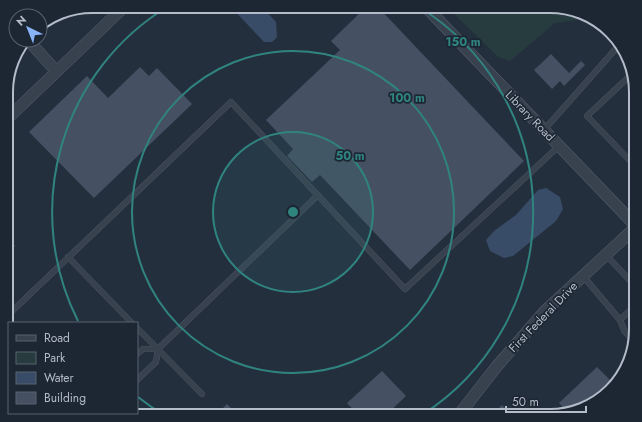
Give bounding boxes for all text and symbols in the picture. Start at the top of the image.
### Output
north arrow [8,8,48,48]
text: N [13,12,30,30]
text: 150 m [445,33,481,51]
street label: Library Road [501,87,559,145]
text: 100 m [389,89,425,107]
text: 50 m [335,147,365,165]
centre of rings [286,205,300,219]
street label: First Federal Drive [504,278,582,356]
legend [8,322,138,414]
text: Road [44,329,70,347]
text: Park [44,349,66,367]
text: Water [44,369,75,387]
scale bar [506,388,586,414]
text: Building [44,389,86,407]
text: 50 m [512,393,539,411]

